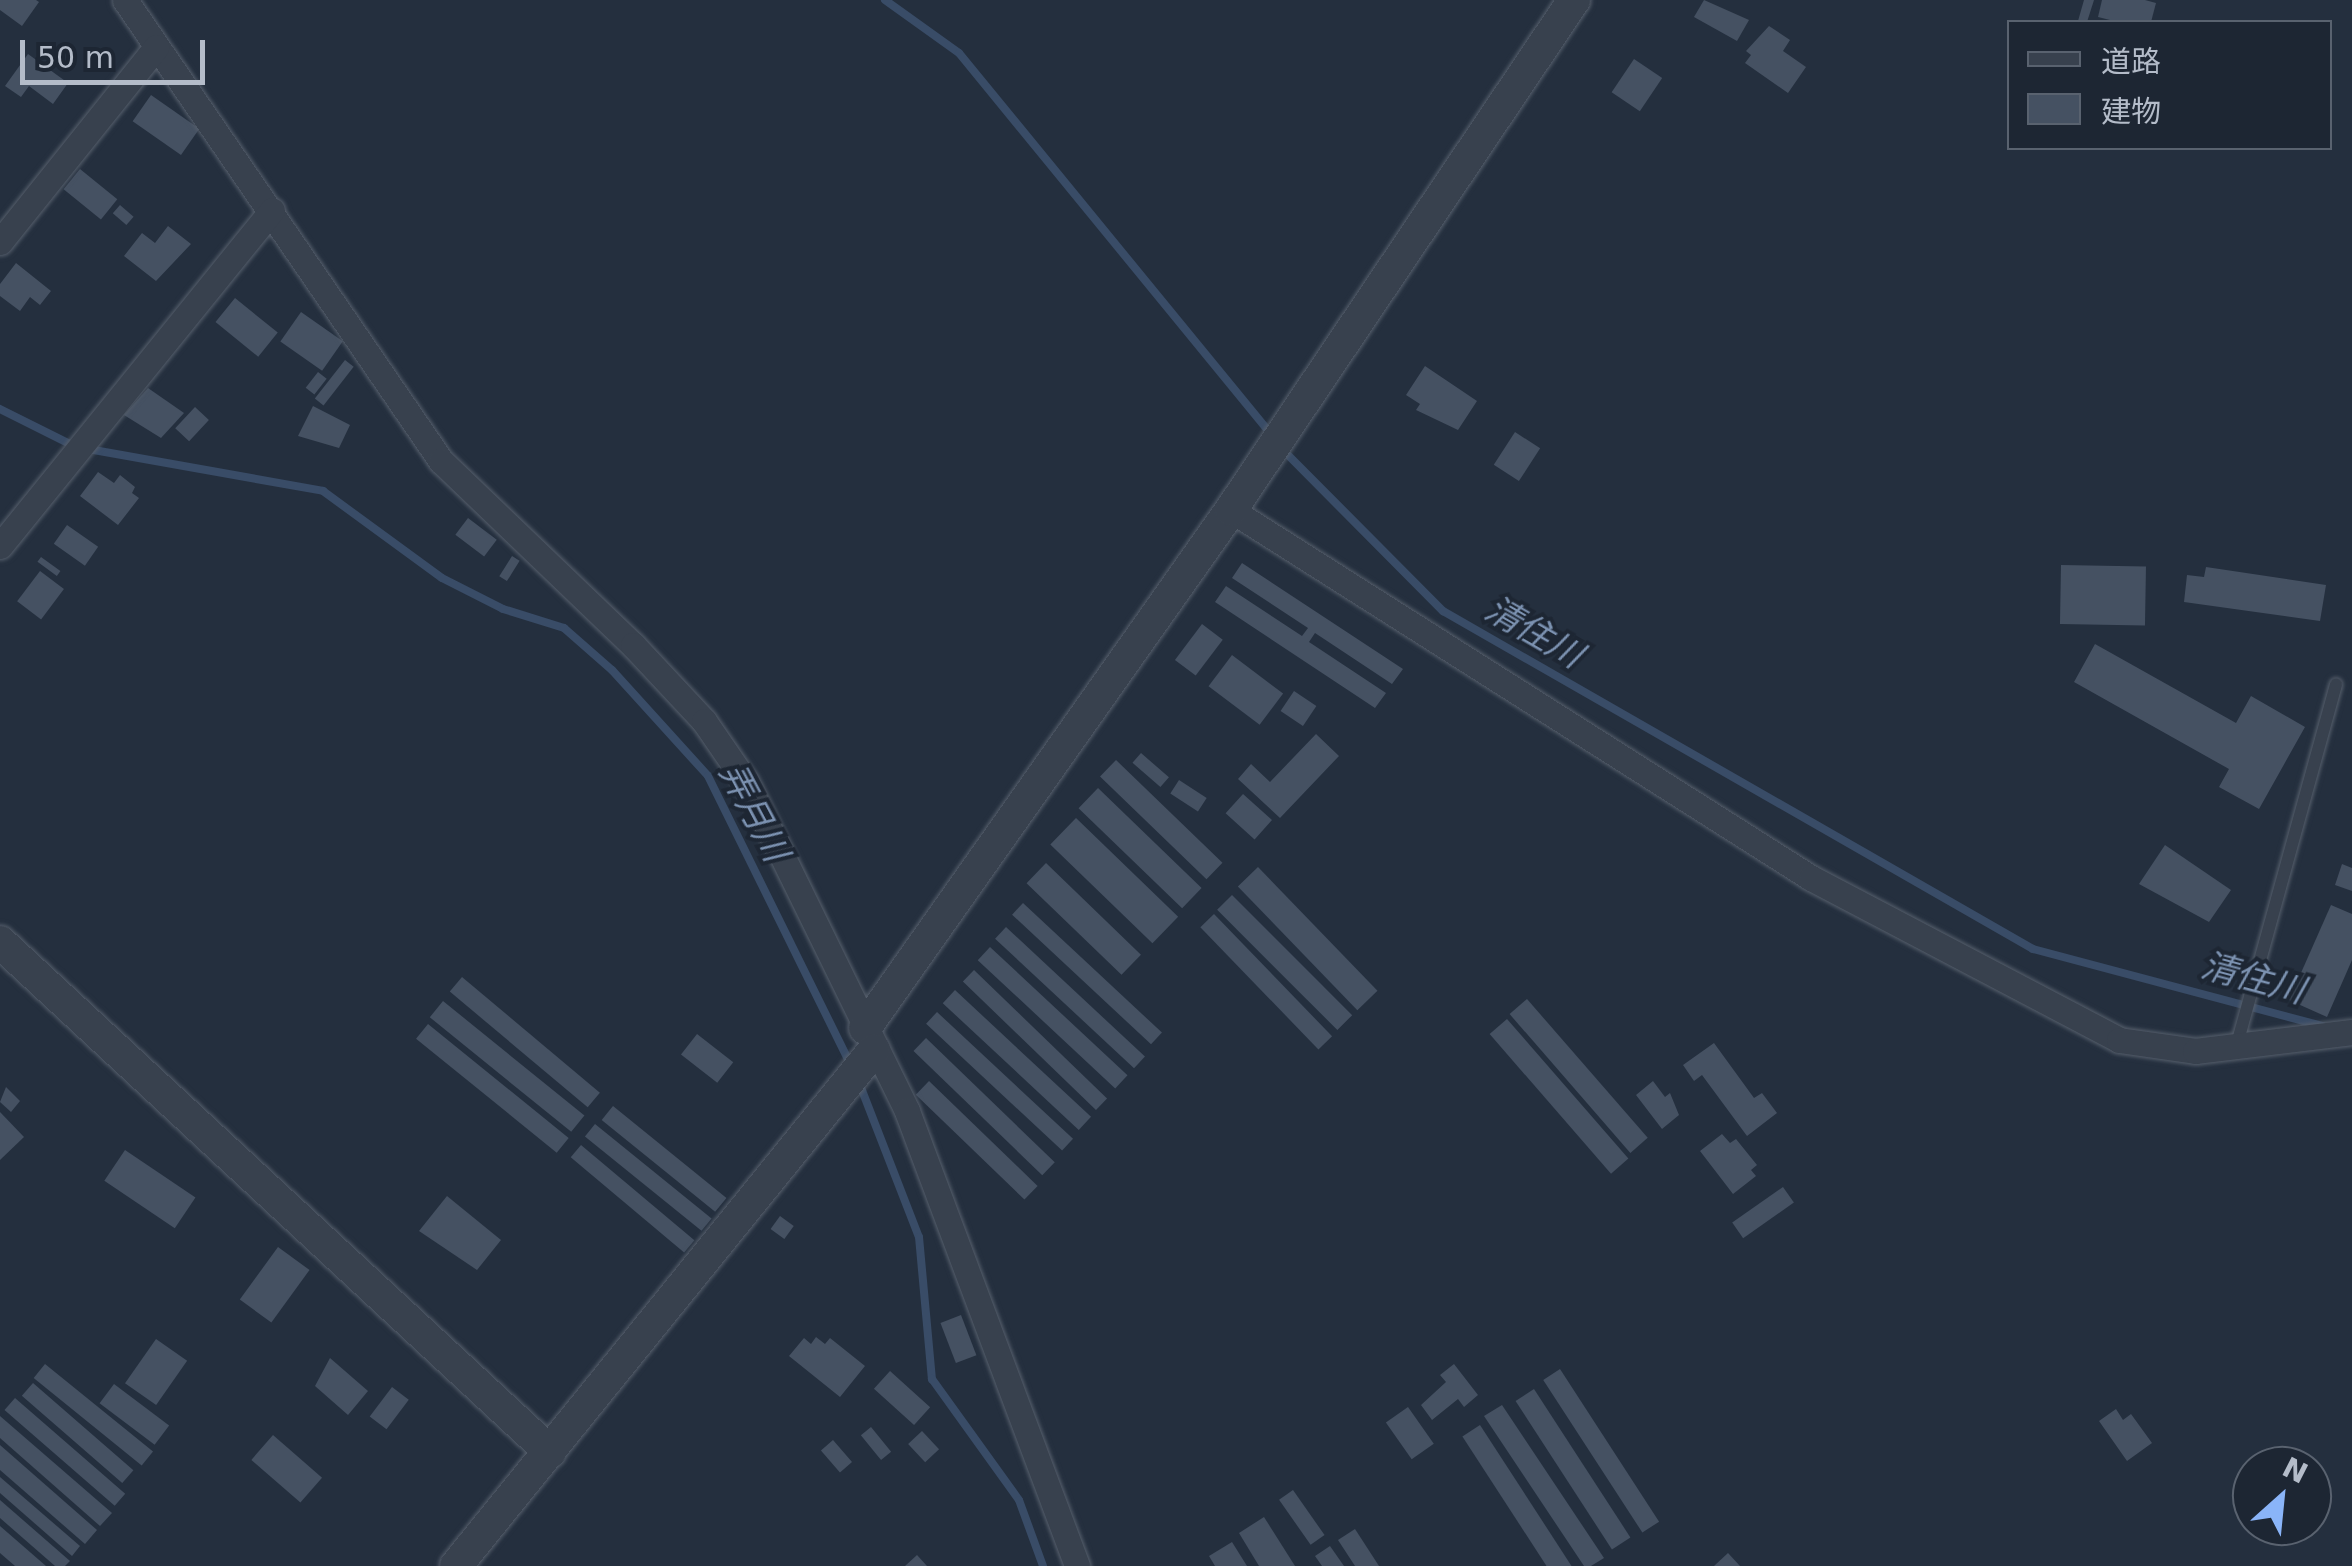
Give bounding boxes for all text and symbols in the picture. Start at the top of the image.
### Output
scale bar [25,20,210,82]
legend [2007,20,2332,150]
text: 50 m [37,40,114,75]
text: 道路 [2101,44,2161,79]
text: 建物 [2101,94,2161,129]
water label: 清住川 [1478,588,1590,676]
water label: 弄月川 [711,756,797,868]
water label: 清住川 [2197,944,2309,1012]
north arrow [2232,1446,2332,1546]
text: N [2277,1451,2313,1491]

